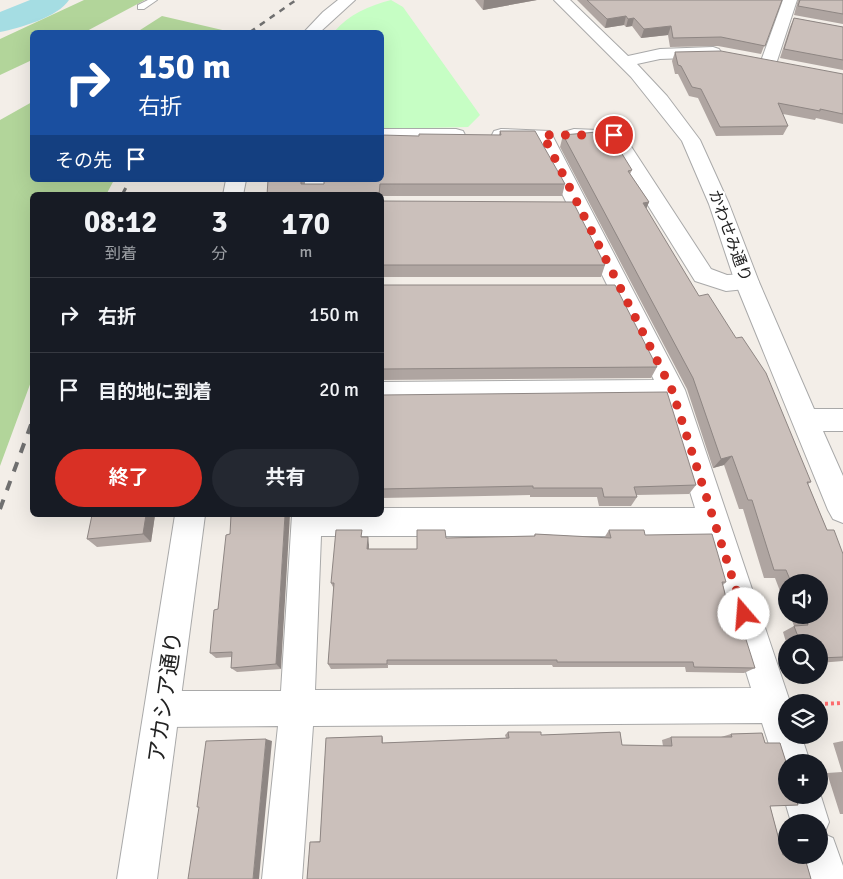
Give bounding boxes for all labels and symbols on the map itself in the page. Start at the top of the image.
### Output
pin [593,114,635,156]
street label: かわせみ通り [704,187,756,285]
position arrow [717,587,769,639]
street label: アカシア通り [142,630,188,764]

